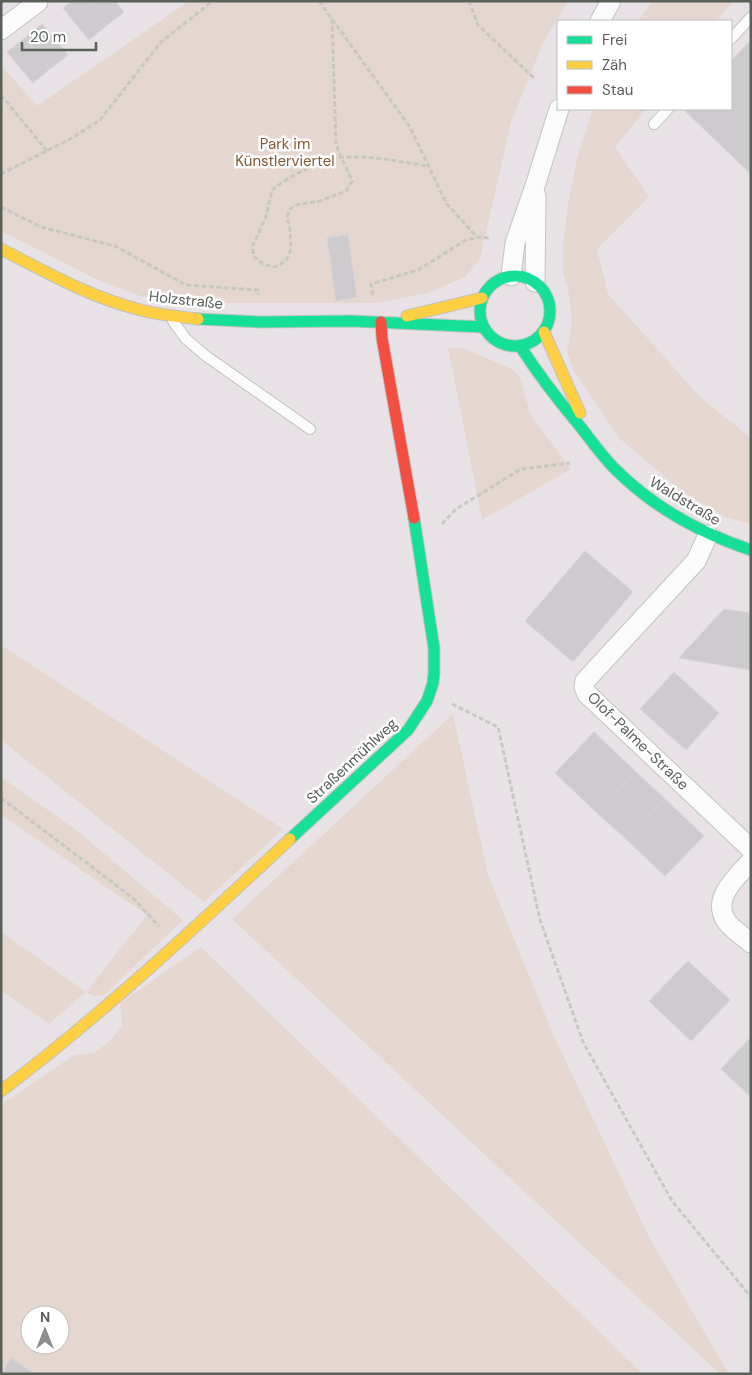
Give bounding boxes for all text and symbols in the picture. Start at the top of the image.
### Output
scale bar [22,20,96,52]
legend [557,20,732,110]
text: 20 m [30,27,66,47]
text: Frei [602,30,627,50]
text: Zäh [602,55,627,75]
text: Stau [602,80,633,100]
park label: Park im Künstlerviertel [235,134,335,171]
street label: Holzstraße [148,286,224,314]
street label: Waldstraße [646,472,724,530]
street label: Olof-Palme-Straße [583,687,693,795]
street label: Straßenmühlweg [302,714,402,808]
north arrow [20,1305,70,1355]
text: N [40,1308,50,1326]

